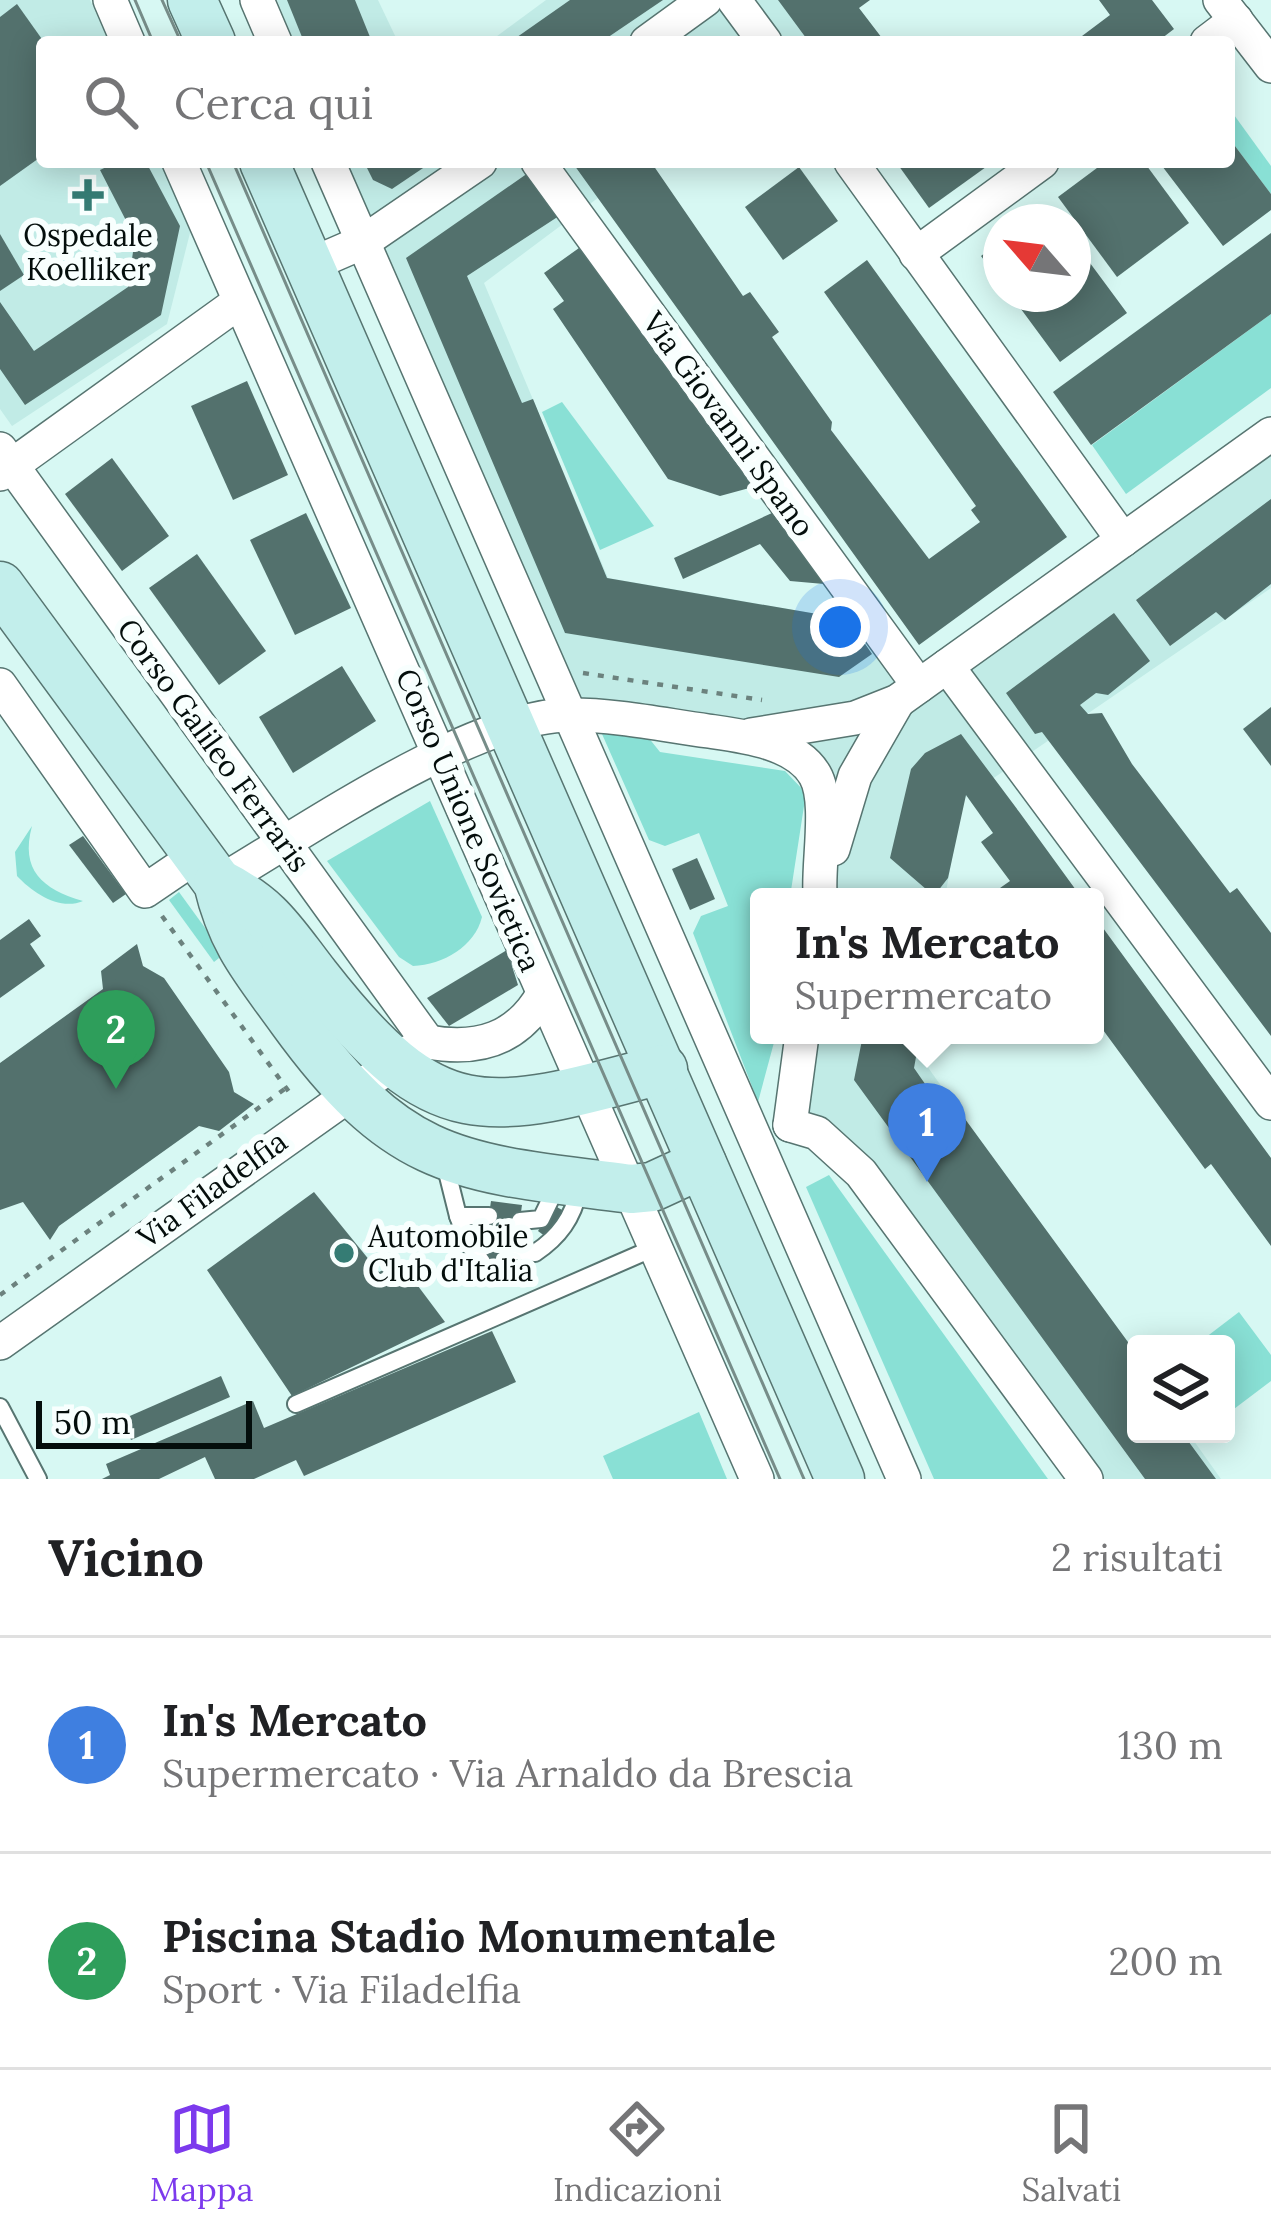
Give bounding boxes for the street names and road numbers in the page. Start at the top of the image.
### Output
street label: Via Giovanni Spano [634,303,823,544]
street label: Corso Galileo Ferraris [109,611,319,879]
street label: Corso Unione Sovietica [388,663,550,977]
street label: Via Filadelfia [129,1122,294,1257]

